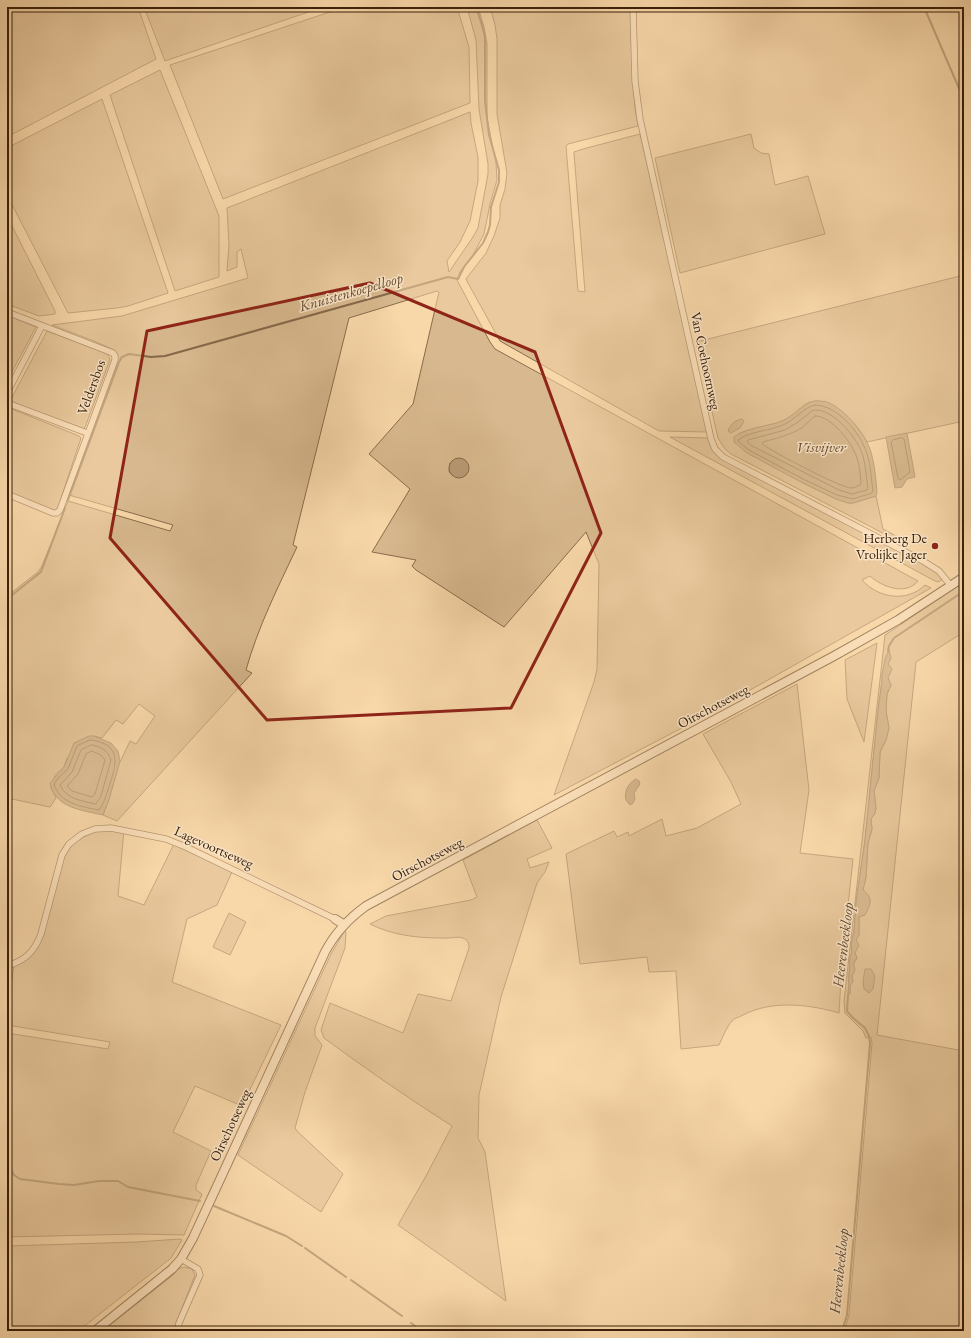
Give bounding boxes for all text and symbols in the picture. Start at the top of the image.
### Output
water label: Knuistenkoepelloop [296,268,405,316]
street label: Van Coehoornweg [687,310,725,413]
street label: Veldersbos [73,357,109,417]
water label: Visvijver [796,437,847,456]
place label: Herberg De Vrolijke Jager [856,529,928,563]
marker: Herberg De Vrolijke Jager [930,541,940,551]
street label: Oirschotseweg [674,679,753,732]
street label: Lagevoortseweg [172,822,257,873]
street label: Oirschotseweg [388,832,467,885]
water label: Heerenbeekloop [828,901,857,990]
street label: Oirschotseweg [205,1085,255,1164]
water label: Heerenbeekloop [824,1227,852,1315]

